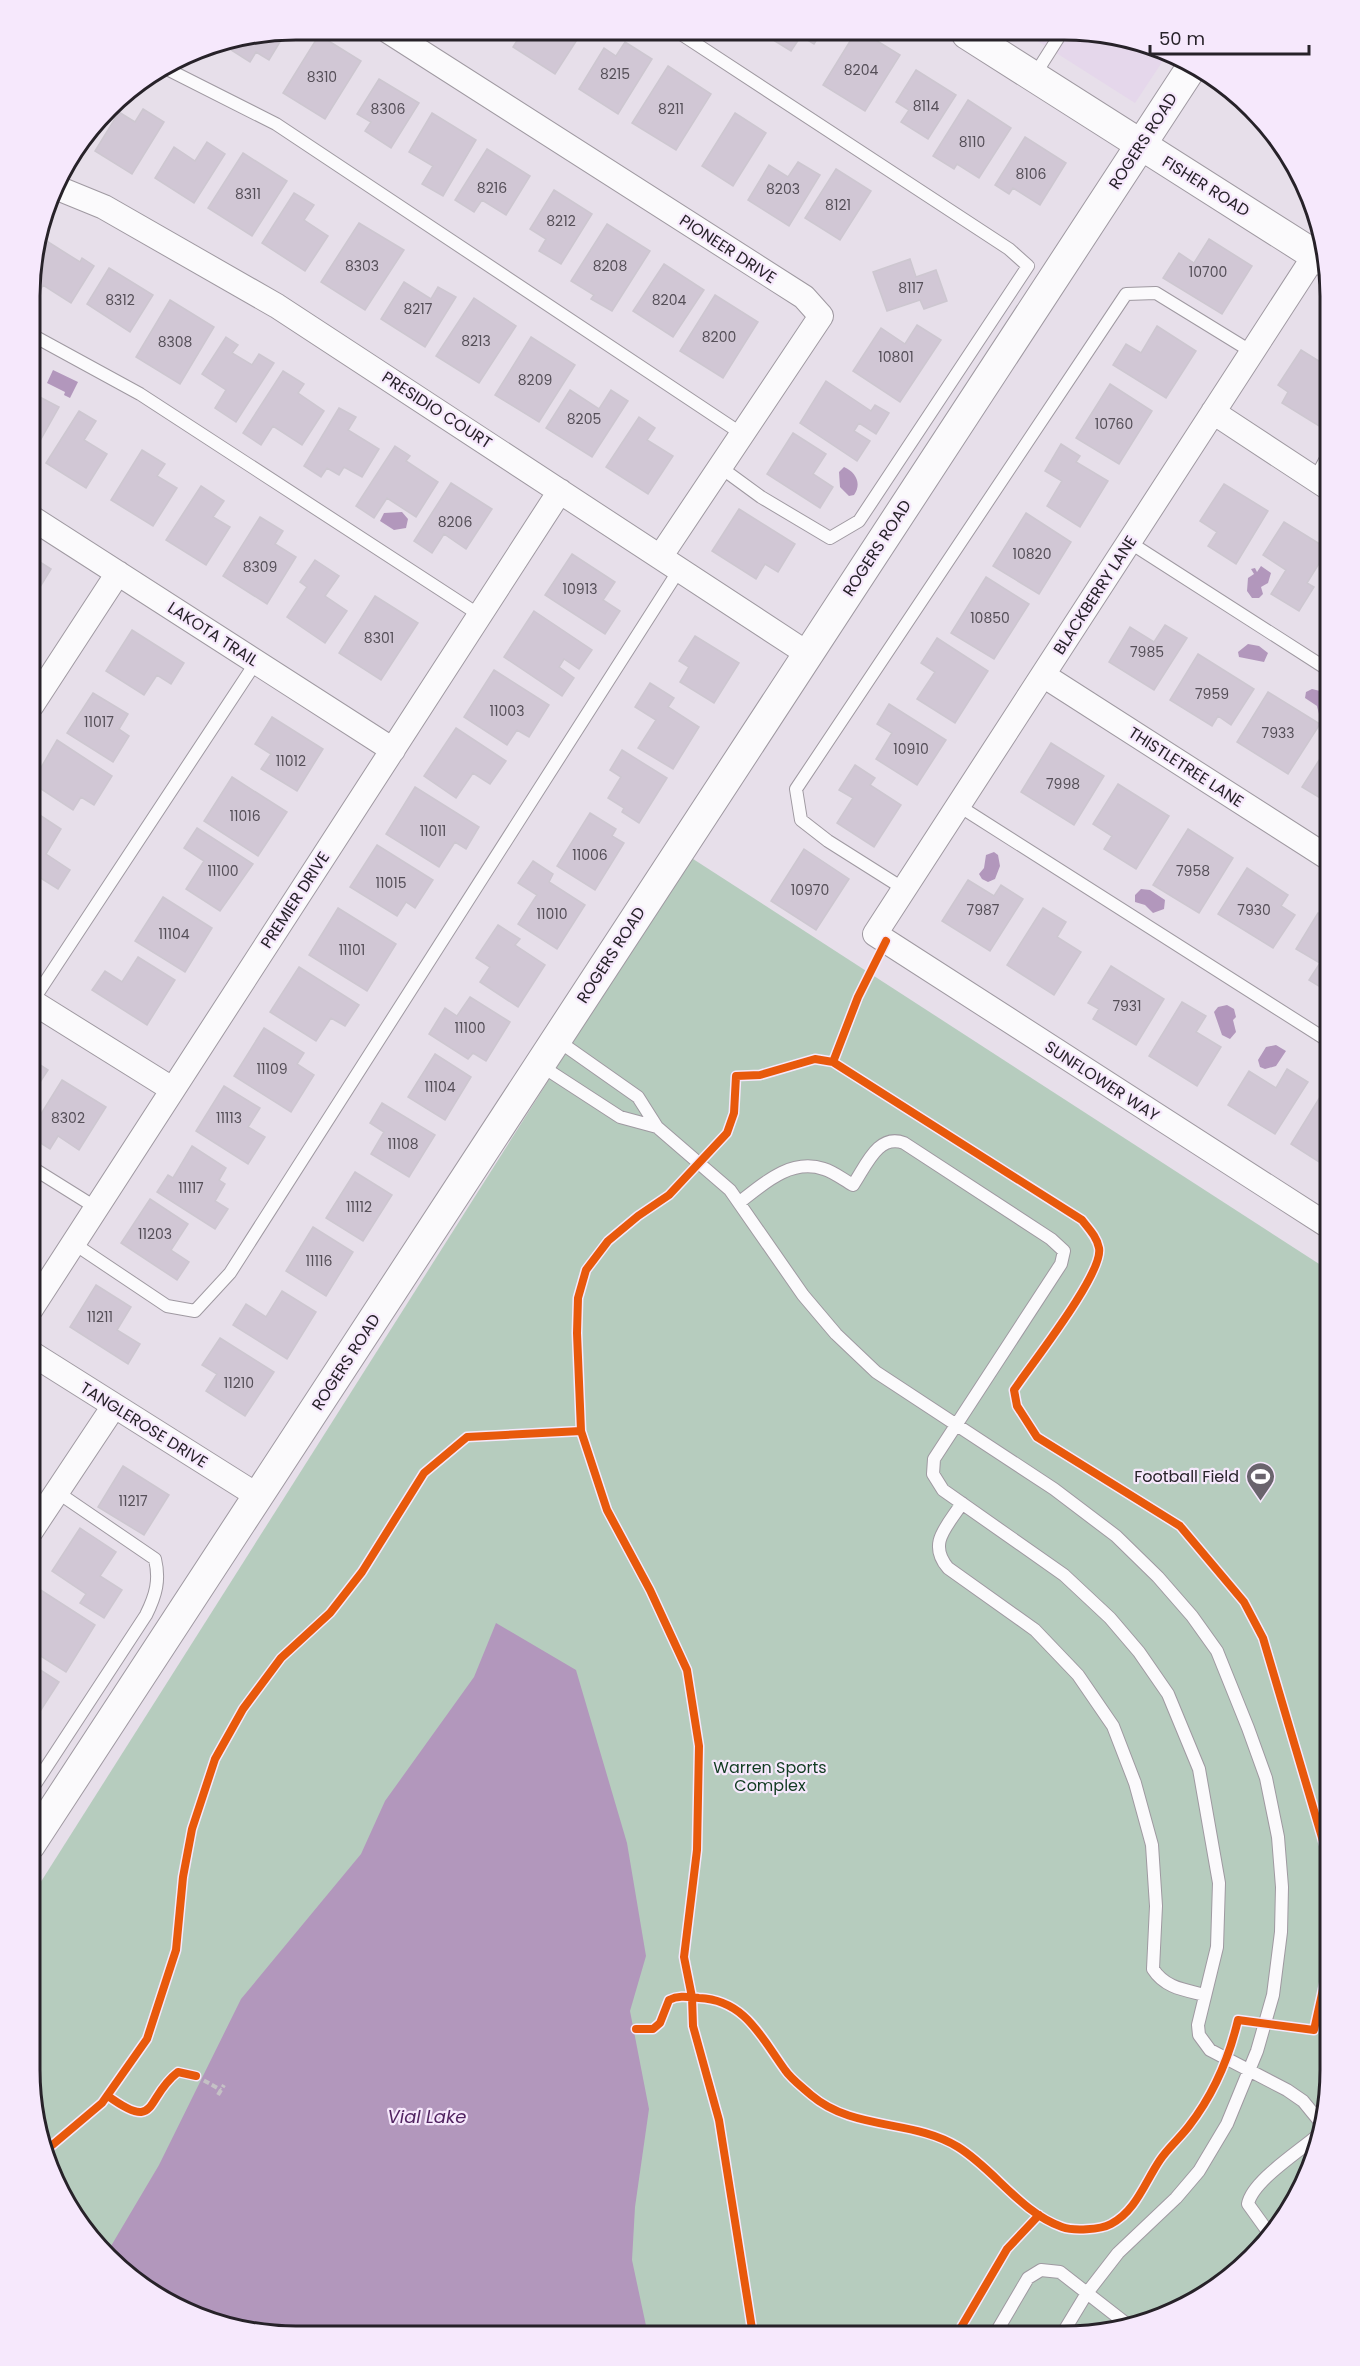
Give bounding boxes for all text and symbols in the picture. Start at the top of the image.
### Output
scale bar [1150,18,1309,56]
text: 50 m [1159,26,1205,51]
house number: 8204 [844,60,878,80]
house number: 8215 [600,64,630,84]
house number: 8310 [307,67,337,87]
street label: ROGERS ROAD [1103,88,1183,194]
house number: 8114 [913,96,939,116]
house number: 8306 [371,99,405,119]
house number: 8211 [658,99,684,119]
house number: 8110 [959,132,985,152]
street label: FISHER ROAD [1158,150,1254,222]
house number: 8106 [1016,164,1047,184]
house number: 8216 [477,178,507,198]
house number: 8203 [766,179,800,199]
house number: 8311 [235,184,261,204]
house number: 8121 [825,195,851,215]
street label: PIONEER DRIVE [675,209,781,289]
house number: 8212 [546,211,576,231]
house number: 8303 [345,256,379,276]
house number: 8208 [593,256,627,276]
house number: 10700 [1189,262,1227,282]
house number: 8117 [898,278,924,298]
house number: 8312 [105,290,135,310]
house number: 8204 [652,290,686,310]
house number: 8217 [403,299,433,319]
house number: 8200 [702,327,736,347]
house number: 8213 [461,331,491,351]
house number: 8308 [158,332,193,352]
house number: 10801 [878,347,914,367]
street label: PRESIDIO COURT [378,366,497,454]
house number: 8209 [518,370,552,390]
house number: 8205 [567,409,601,429]
house number: 10760 [1095,414,1133,434]
street label: ROGERS ROAD [837,495,917,601]
house number: 8206 [438,512,472,532]
street label: BLACKBERRY LANE [1048,531,1142,659]
house number: 10820 [1013,544,1051,564]
house number: 8309 [243,557,277,577]
house number: 10913 [563,579,597,599]
street label: LAKOTA TRAIL [163,596,263,672]
house number: 10850 [970,608,1010,628]
house number: 8301 [364,628,394,648]
house number: 7985 [1130,642,1164,662]
house number: 7959 [1195,684,1229,704]
house number: 11003 [490,701,524,721]
house number: 11017 [84,712,114,732]
street label: THISTLETREE LANE [1124,721,1248,813]
house number: 7933 [1262,723,1294,743]
house number: 10910 [893,739,929,759]
house number: 11012 [276,751,306,771]
house number: 7998 [1046,774,1080,794]
house number: 11016 [229,806,261,826]
house number: 11011 [420,821,446,841]
house number: 11006 [572,845,608,865]
street label: PREMIER DRIVE [255,847,335,953]
house number: 11100 [207,861,239,881]
house number: 7958 [1176,861,1210,881]
house number: 11015 [375,873,407,893]
house number: 10970 [791,880,829,900]
house number: 7987 [967,900,1000,920]
house number: 7930 [1237,900,1271,920]
street label: ROGERS ROAD [571,902,651,1008]
house number: 11010 [536,904,568,924]
house number: 11104 [158,924,190,944]
house number: 11101 [339,940,365,960]
house number: 7931 [1112,996,1142,1016]
house number: 11100 [454,1018,486,1038]
street label: SUNFLOWER WAY [1040,1035,1164,1127]
house number: 11109 [256,1059,288,1079]
house number: 11104 [424,1077,456,1097]
house number: 8302 [51,1108,85,1128]
house number: 11113 [216,1108,242,1128]
house number: 11108 [387,1134,419,1154]
house number: 11117 [178,1178,204,1198]
house number: 11112 [346,1197,372,1217]
house number: 11203 [138,1224,172,1244]
house number: 11116 [306,1251,333,1271]
house number: 11211 [87,1307,113,1327]
street label: ROGERS ROAD [306,1309,386,1415]
house number: 11210 [224,1373,254,1393]
street label: TANGLEROSE DRIVE [76,1376,212,1474]
sports icon: Football Field [1244,1460,1276,1502]
place label: Football Field [1134,1465,1239,1488]
house number: 11217 [118,1491,148,1511]
park label: Warren Sports Complex [713,1756,827,1797]
water label: Vial Lake [388,2104,466,2129]

